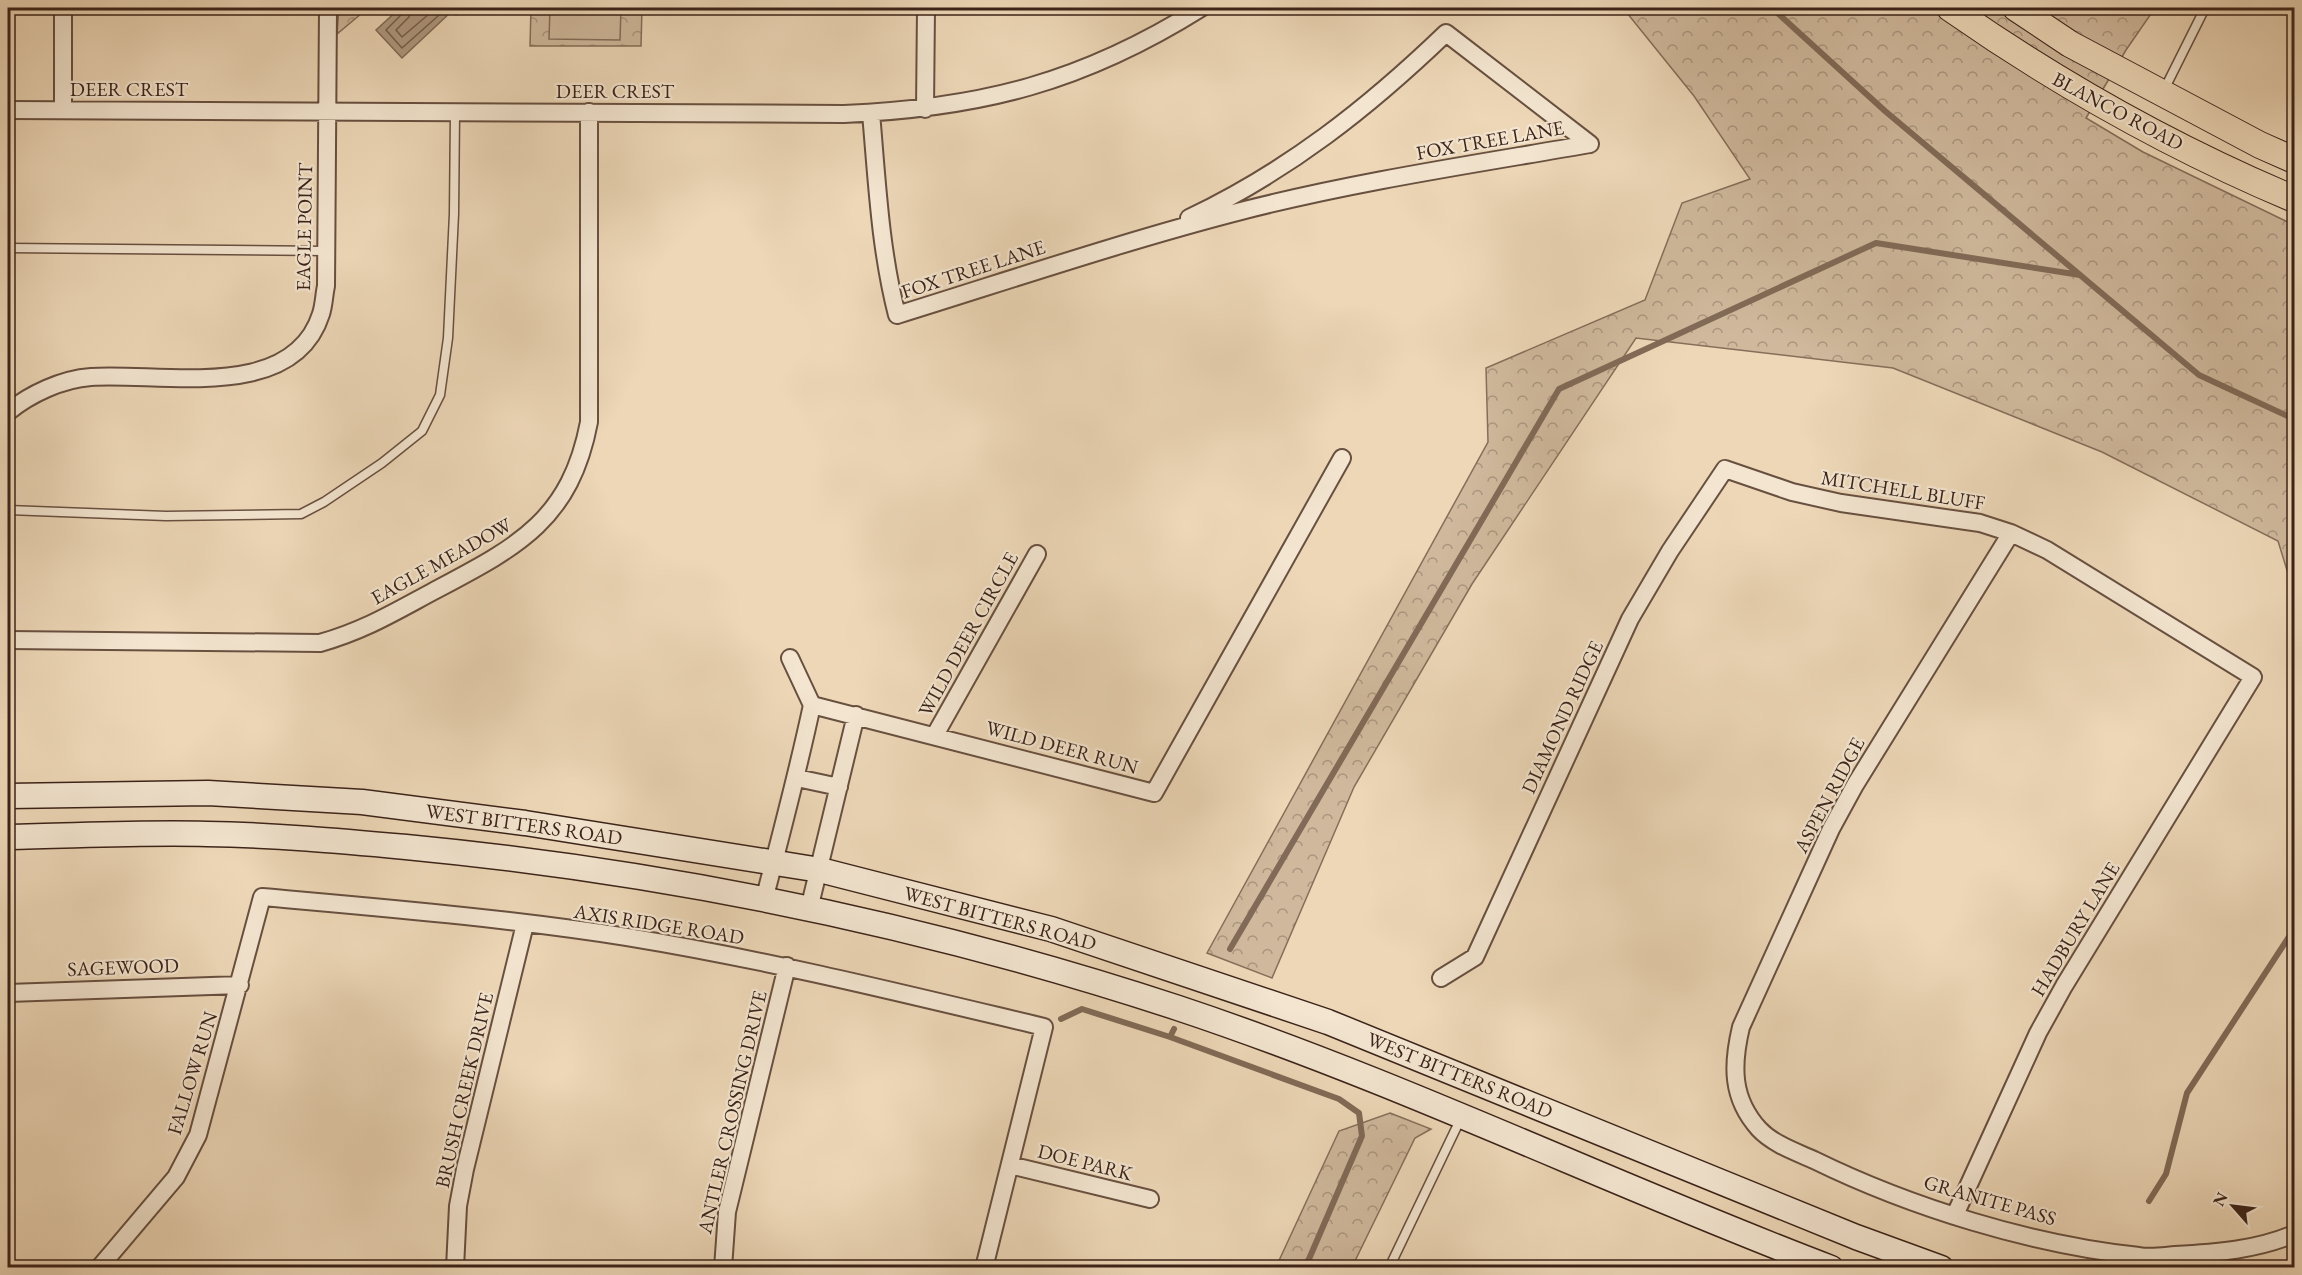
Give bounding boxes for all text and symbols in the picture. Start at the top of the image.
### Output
street label: BLANCO ROAD [2048,66,2188,156]
street label: DEER CREST [70,76,189,102]
street label: DEER CREST [556,78,675,104]
street label: FOX TREE LANE [1414,114,1566,166]
street label: EAGLE POINT [290,162,318,291]
street label: FOX TREE LANE [898,233,1048,305]
street label: MITCHELL BLUFF [1819,464,1987,516]
street label: EAGLE MEADOW [366,511,517,610]
street label: WILD DEER CIRCLE [912,547,1024,721]
street label: DIAMOND RIDGE [1515,636,1609,798]
street label: WILD DEER RUN [983,714,1141,780]
street label: ASPEN RIDGE [1787,733,1870,858]
street label: WEST BITTERS ROAD [424,797,624,851]
street label: HADBURY LANE [2025,857,2125,1001]
street label: WEST BITTERS ROAD [901,880,1099,956]
street label: AXIS RIDGE ROAD [571,898,746,950]
street label: SAGEWOOD [67,952,179,982]
street label: ANTLER CROSSING DRIVE [691,988,773,1237]
street label: BRUSH CREEK DRIVE [429,990,499,1190]
street label: FALLOW RUN [161,1008,223,1138]
street label: WEST BITTERS ROAD [1363,1026,1557,1124]
street label: DOE PARK [1035,1138,1135,1186]
street label: GRANITE PASS [1921,1169,2059,1231]
north arrow [2203,1176,2263,1236]
text: N [2208,1189,2233,1210]

